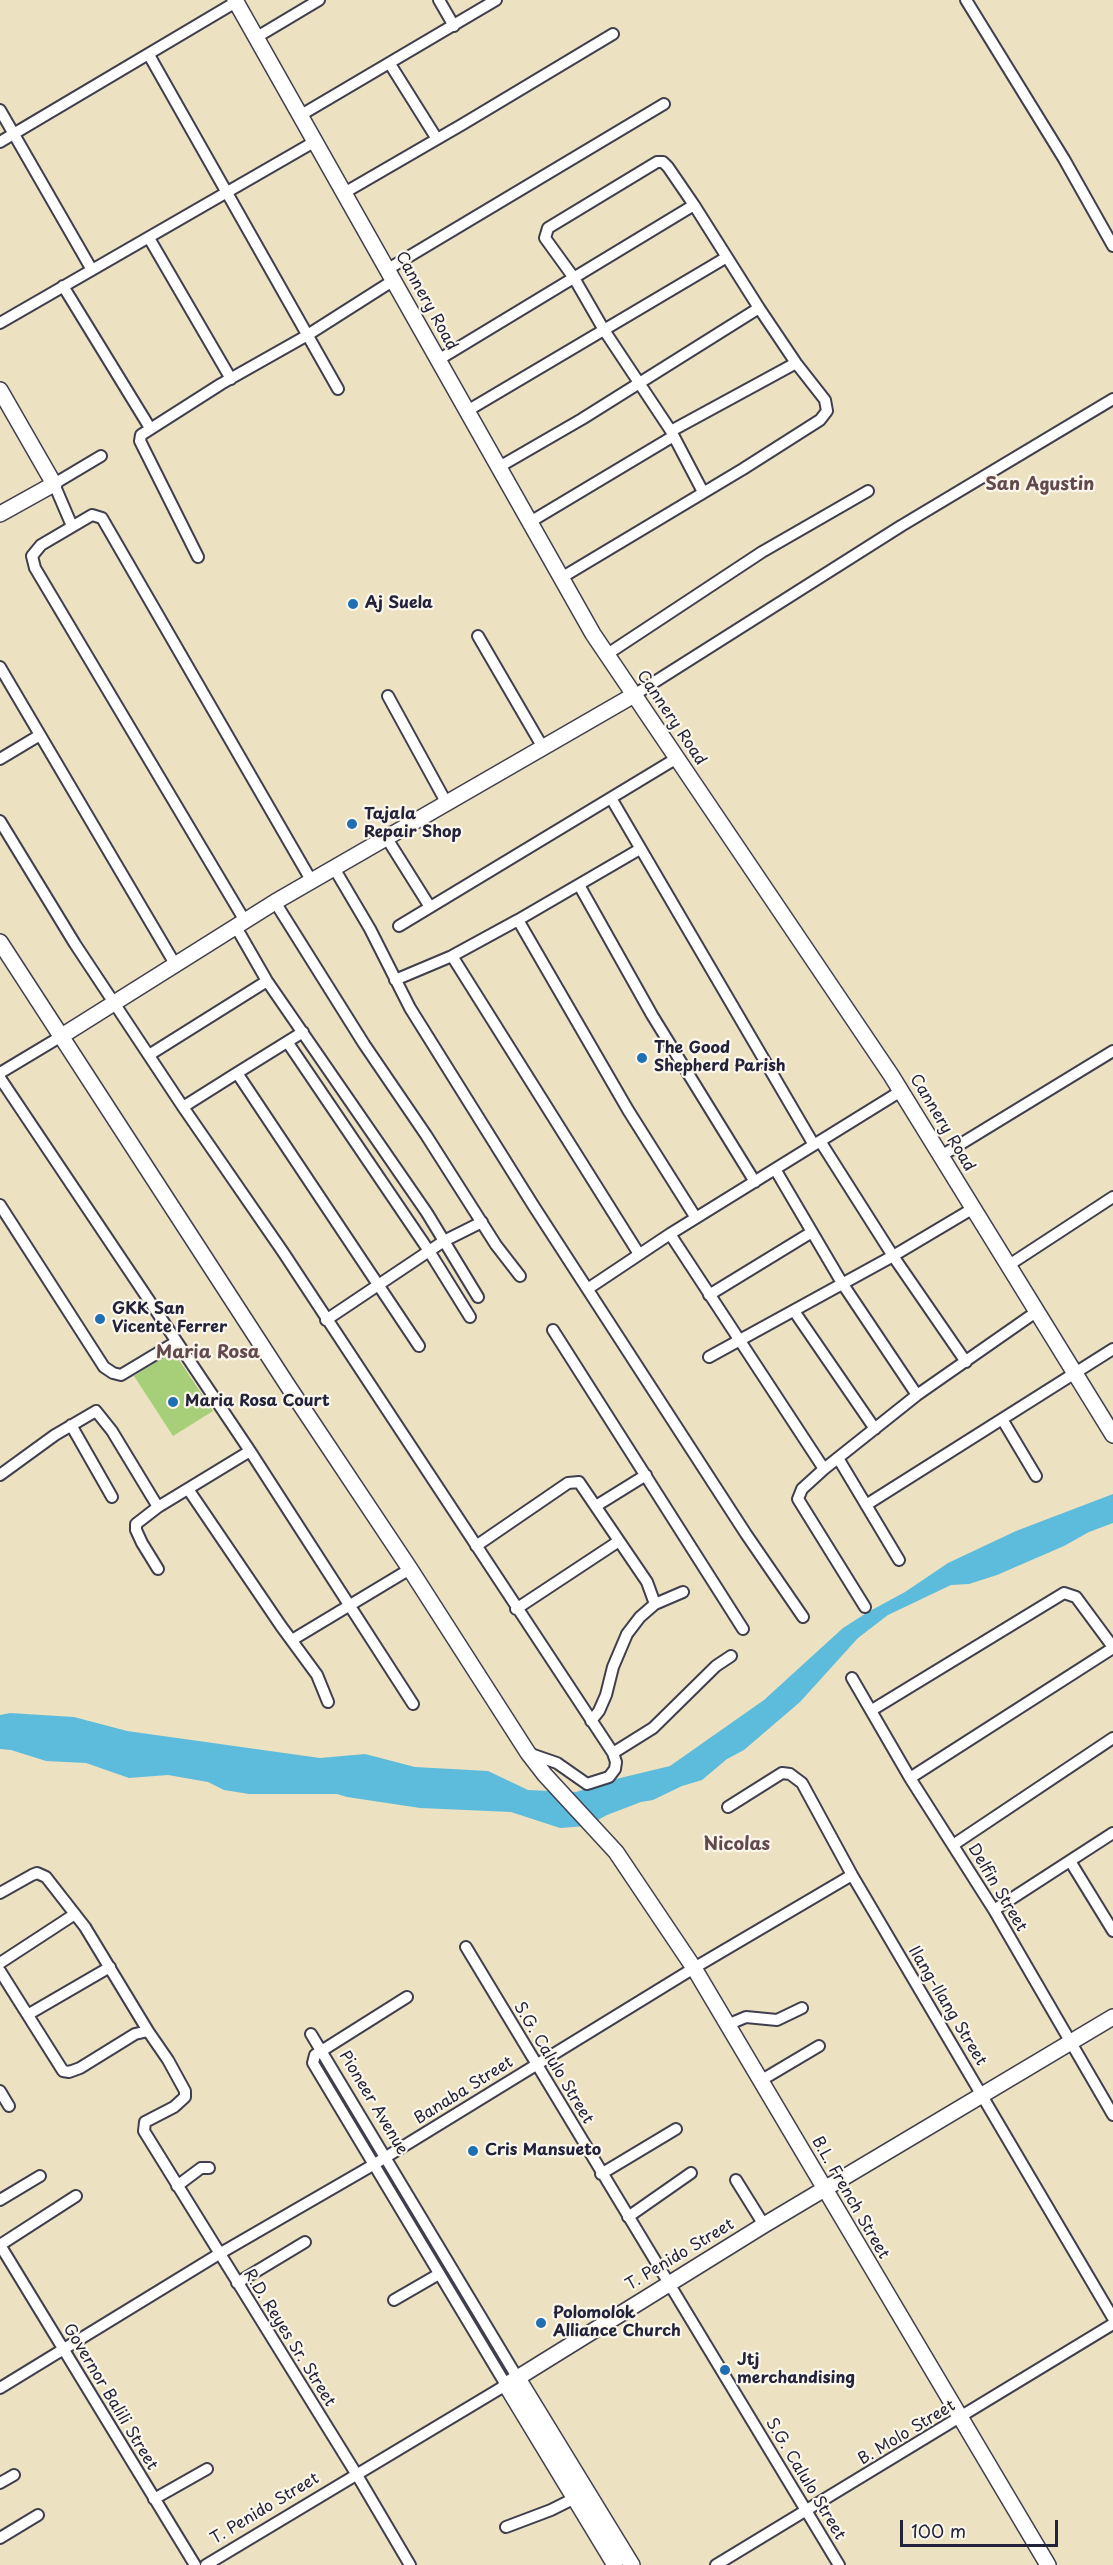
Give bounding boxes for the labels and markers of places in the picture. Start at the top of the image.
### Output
place label: Aj Suela [365,594,433,614]
marker: Aj Suela [346,597,360,611]
place label: Tajala Repair Shop [364,805,462,843]
marker: Tajala Repair Shop [345,817,359,831]
place label: The Good Shepherd Parish [654,1039,786,1077]
marker: The Good Shepherd Parish [635,1051,649,1065]
place label: GKK San Vicente Ferrer [112,1300,227,1338]
marker: GKK San Vicente Ferrer [93,1312,107,1326]
place label: Maria Rosa Court [185,1392,330,1412]
marker: Maria Rosa Court [166,1395,180,1409]
place label: Cris Mansueto [485,2141,601,2161]
marker: Cris Mansueto [466,2144,480,2158]
place label: Polomolok Alliance Church [553,2304,681,2342]
marker: Polomolok Alliance Church [534,2316,548,2330]
place label: Jtj merchandising [737,2351,855,2389]
marker: Jtj merchandising [718,2363,732,2377]

